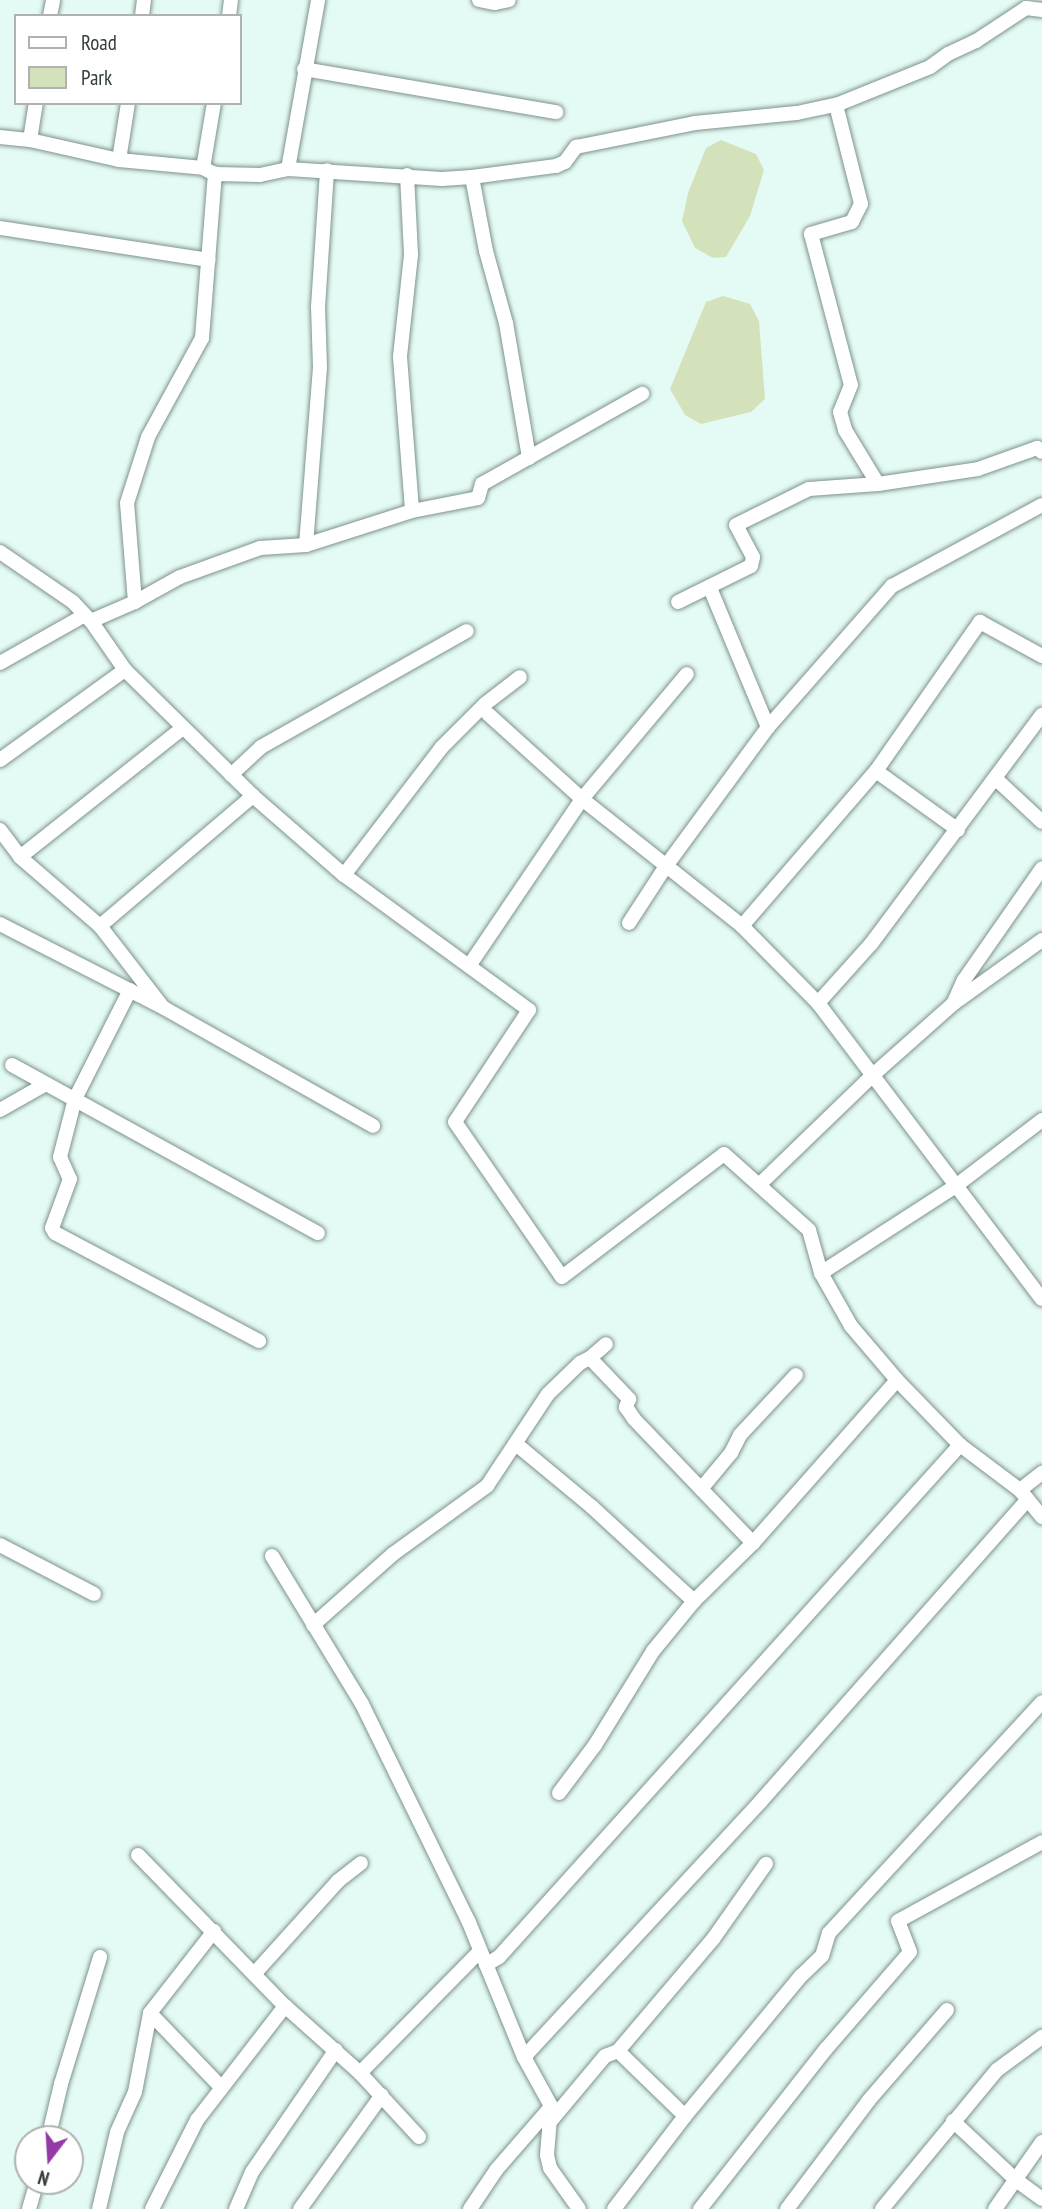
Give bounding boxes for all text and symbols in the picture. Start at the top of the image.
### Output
legend [14,14,242,105]
text: Road [81,29,117,56]
text: Park [81,64,112,91]
north arrow [14,2125,84,2195]
text: N [35,2165,52,2191]

